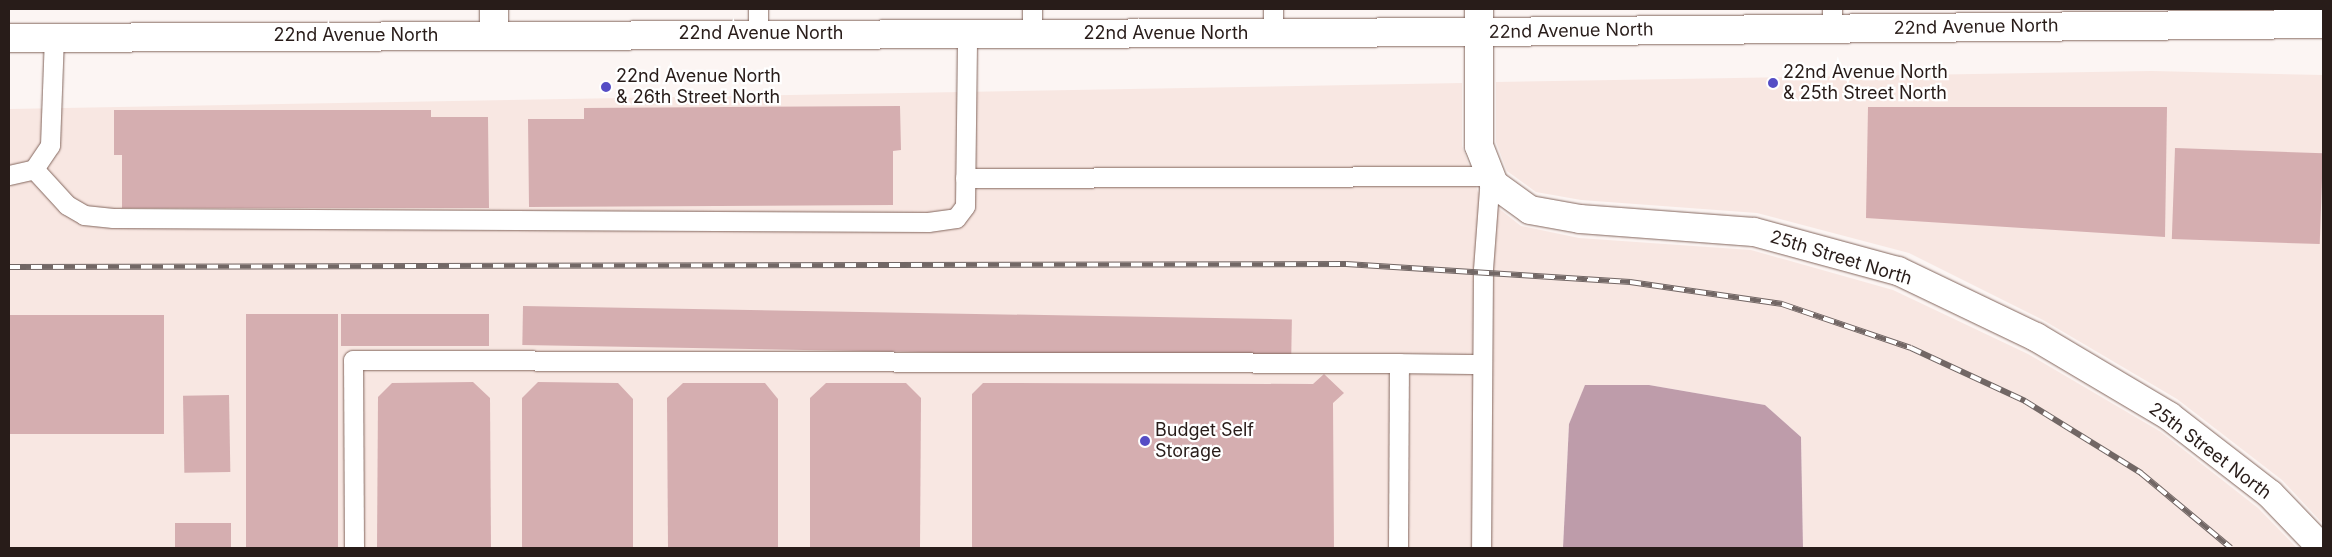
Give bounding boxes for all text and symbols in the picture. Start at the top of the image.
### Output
street label: 22nd Avenue North [1893,15,2059,39]
street label: 22nd Avenue North [1488,19,1654,43]
street label: 22nd Avenue North [679,22,843,44]
street label: 22nd Avenue North [1084,22,1248,44]
street label: 22nd Avenue North [274,24,438,46]
place label: 22nd Avenue North & 25th Street North [1783,62,1948,104]
place label: 22nd Avenue North & 26th Street North [616,66,781,108]
marker: 22nd Avenue North & 25th Street North [1767,77,1779,89]
marker: 22nd Avenue North & 26th Street North [600,81,612,93]
street label: 25th Street North [1767,226,1915,290]
street label: 25th Street North [2145,398,2275,504]
place label: Budget Self Storage [1155,420,1254,462]
marker: Budget Self Storage [1139,435,1151,447]

